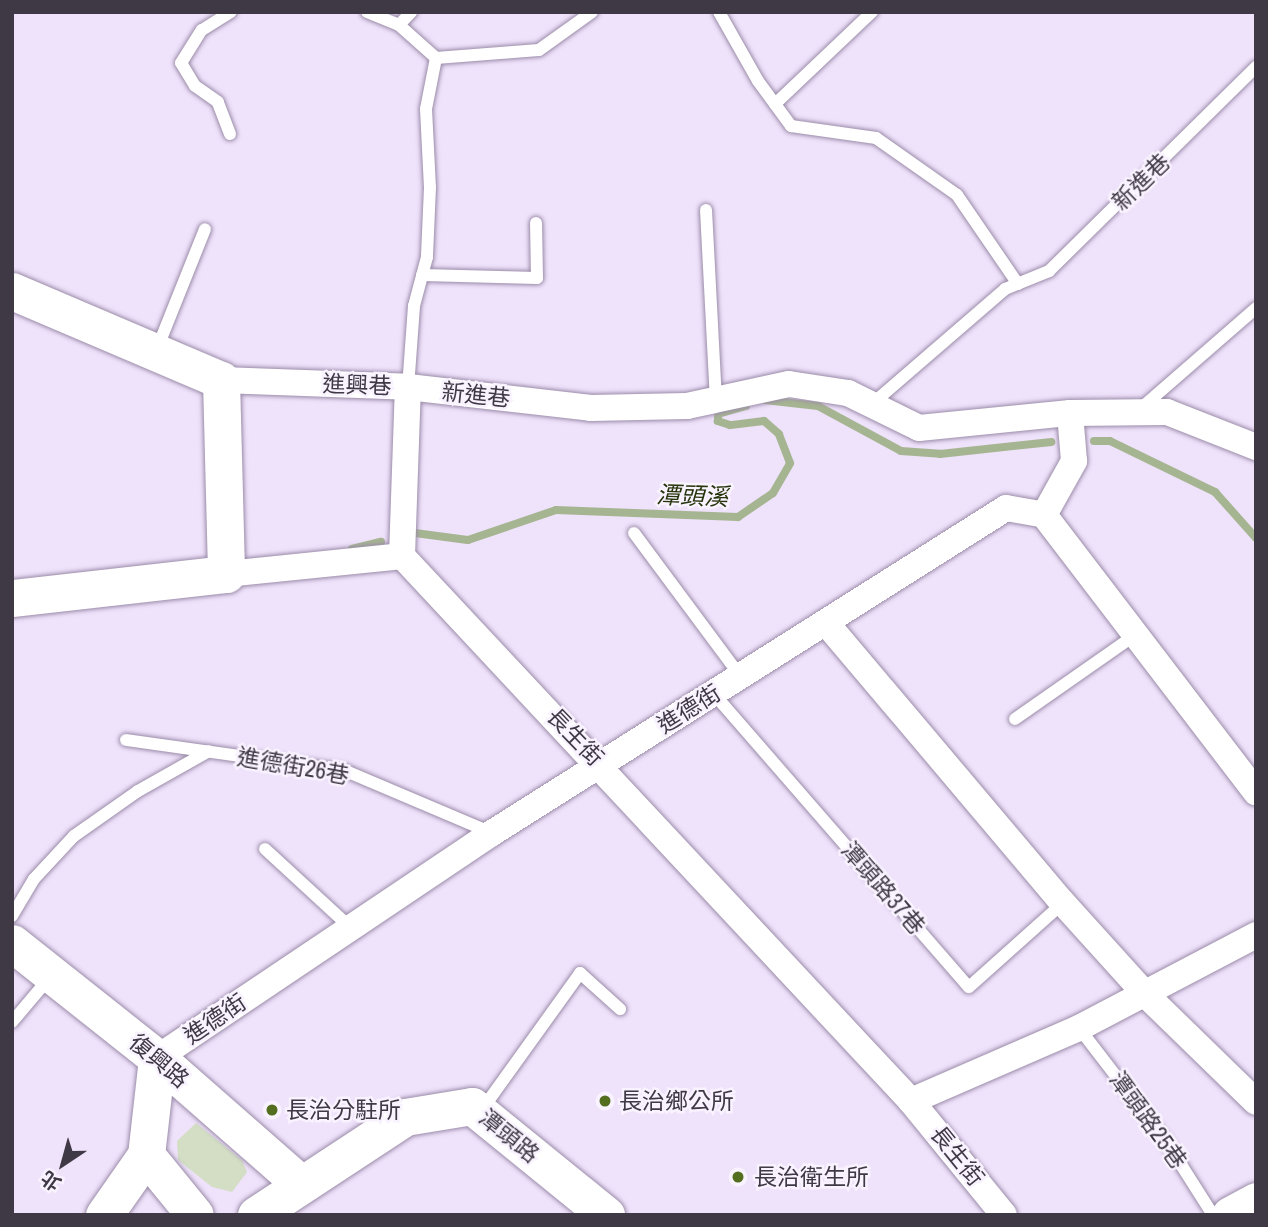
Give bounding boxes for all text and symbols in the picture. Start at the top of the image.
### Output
street label: 新進巷 [1107,148,1175,216]
street label: 進興巷 [322,370,392,400]
street label: 新進巷 [440,378,512,412]
water label: 潭頭溪 [656,480,728,512]
street label: 進德街 [652,679,726,739]
street label: 長生街 [541,703,609,771]
street label: 進德街26巷 [235,743,351,789]
street label: 潭頭路37巷 [836,836,930,940]
street label: 進德街 [179,988,251,1050]
street label: 復興路 [124,1028,194,1094]
street label: 潭頭路25巷 [1104,1066,1192,1174]
place label: 長治鄉公所 [619,1087,734,1115]
marker: 長治鄉公所 [597,1093,613,1109]
place label: 長治分駐所 [286,1096,401,1124]
marker: 長治分駐所 [264,1102,280,1118]
street label: 潭頭路 [474,1104,544,1168]
street label: 長生街 [925,1121,989,1191]
north arrow [28,1129,98,1199]
place label: 長治衛生所 [754,1163,869,1191]
text: 北 [35,1165,66,1197]
marker: 長治衛生所 [728,1167,748,1187]

